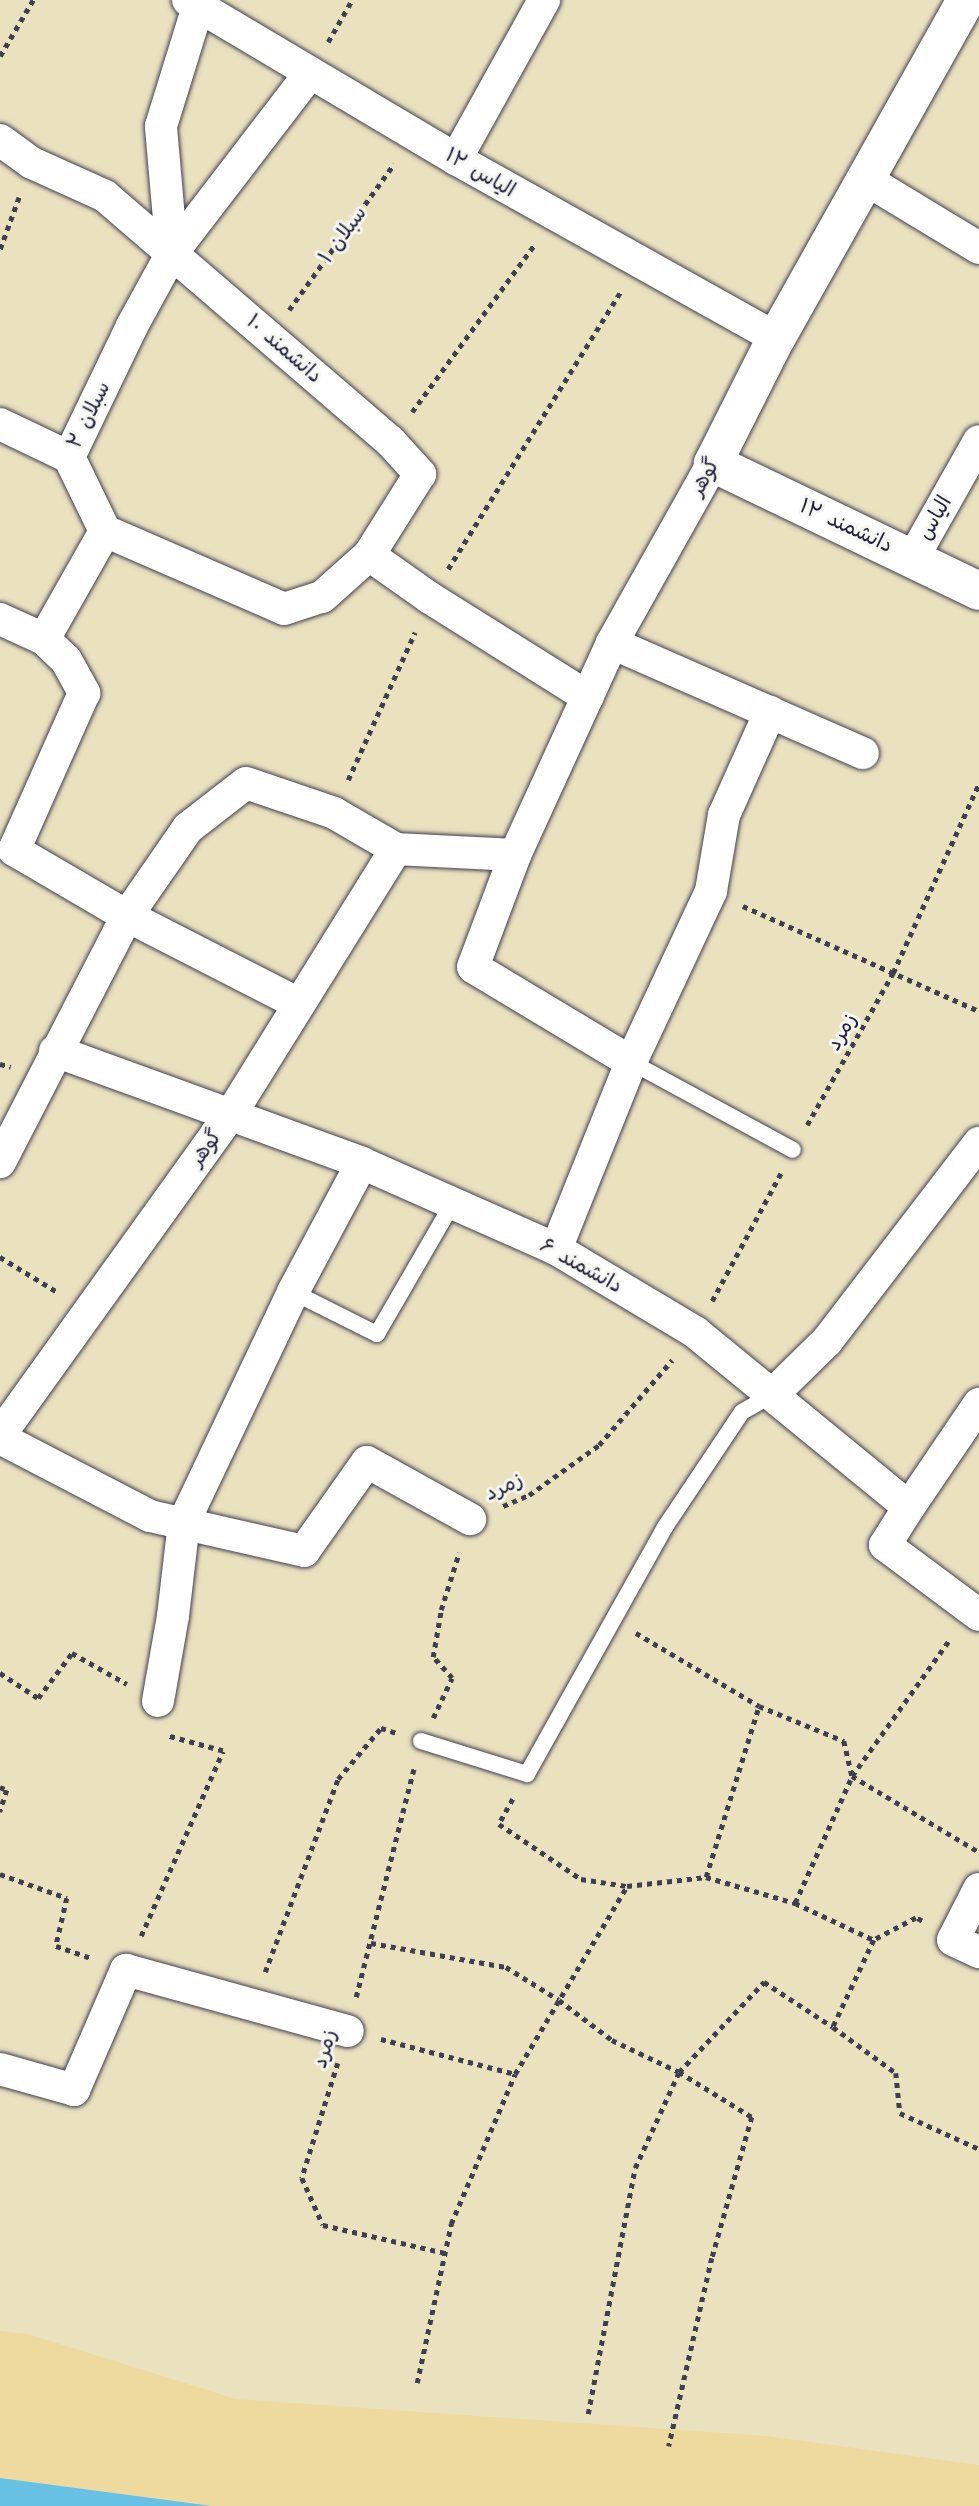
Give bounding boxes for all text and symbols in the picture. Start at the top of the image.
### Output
street label: الیاس ۱۲ [440,143,520,203]
street label: سبلان ۱ [314,201,372,269]
street label: دانشمند ۱۰ [241,309,327,389]
street label: سبلان ۲ [62,377,116,453]
street label: گوهر [684,453,726,501]
street label: الیاس [912,491,958,545]
street label: دانشمند ۱۲ [795,493,897,559]
street label: زمرد [821,1009,863,1055]
street label: گوهر [184,1125,228,1171]
street label: دانشمند ۶ [535,1233,627,1299]
street label: زمرد [481,1467,527,1507]
street label: زمرد [307,2027,343,2071]

